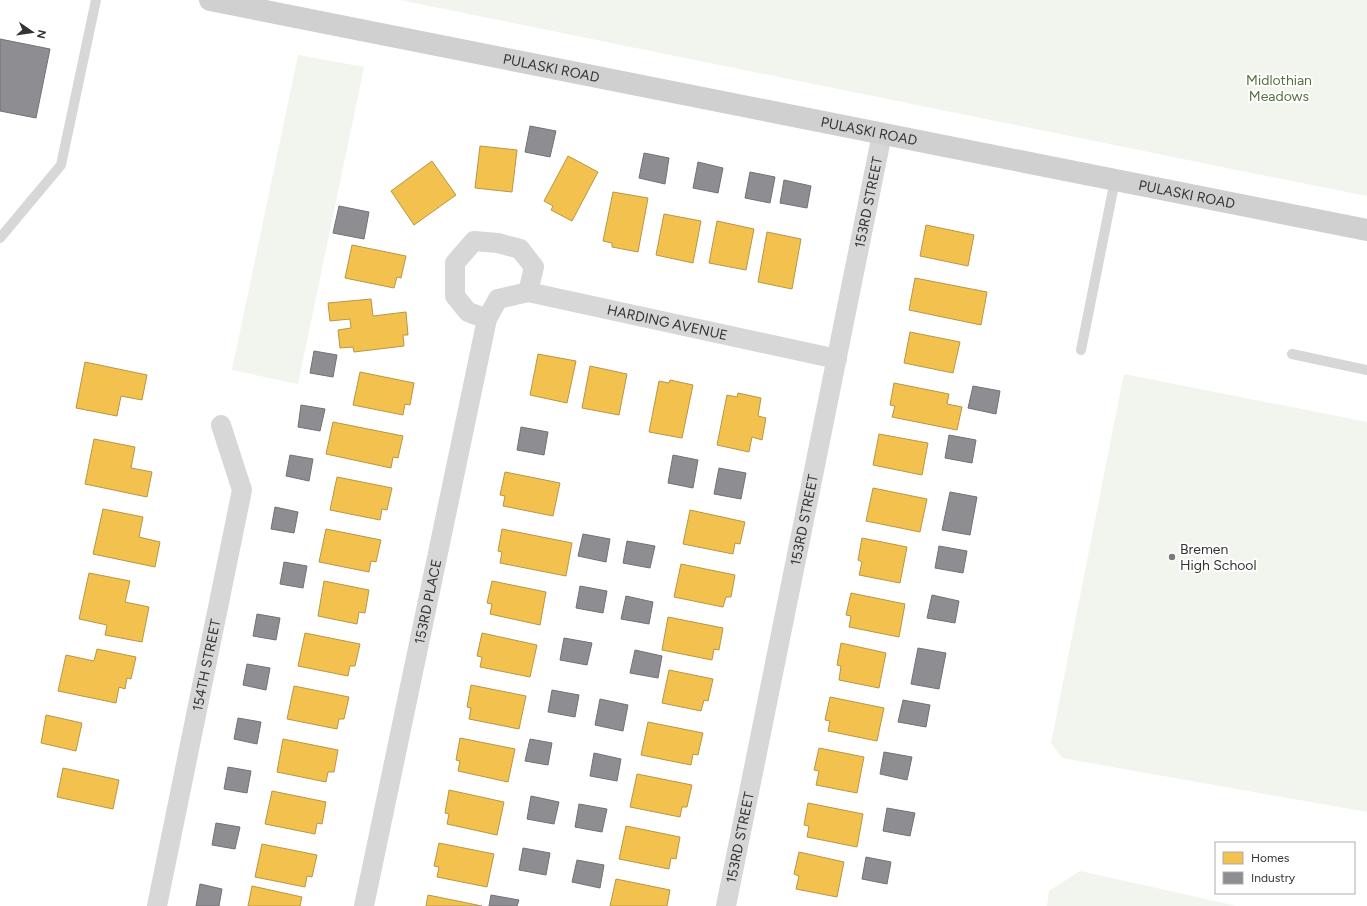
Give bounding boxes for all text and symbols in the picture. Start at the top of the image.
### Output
north arrow [12,12,52,52]
text: N [34,29,49,40]
street label: PULASKI ROAD [502,50,601,86]
park label: Midlothian Meadows [1246,72,1312,105]
street label: PULASKI ROAD [819,114,919,149]
street label: 153RD STREET [851,155,886,249]
street label: PULASKI ROAD [1137,177,1236,213]
street label: HARDING AVENUE [605,301,729,344]
street label: 153RD STREET [787,472,822,567]
place label: Bremen High School [1180,541,1257,574]
marker: Bremen High School [1167,552,1177,562]
street label: 153RD PLACE [411,558,445,646]
street label: 154TH STREET [189,617,224,713]
street label: 153RD STREET [723,790,758,885]
legend [1215,842,1355,894]
text: Homes [1251,851,1290,865]
text: Industry [1251,871,1296,885]

